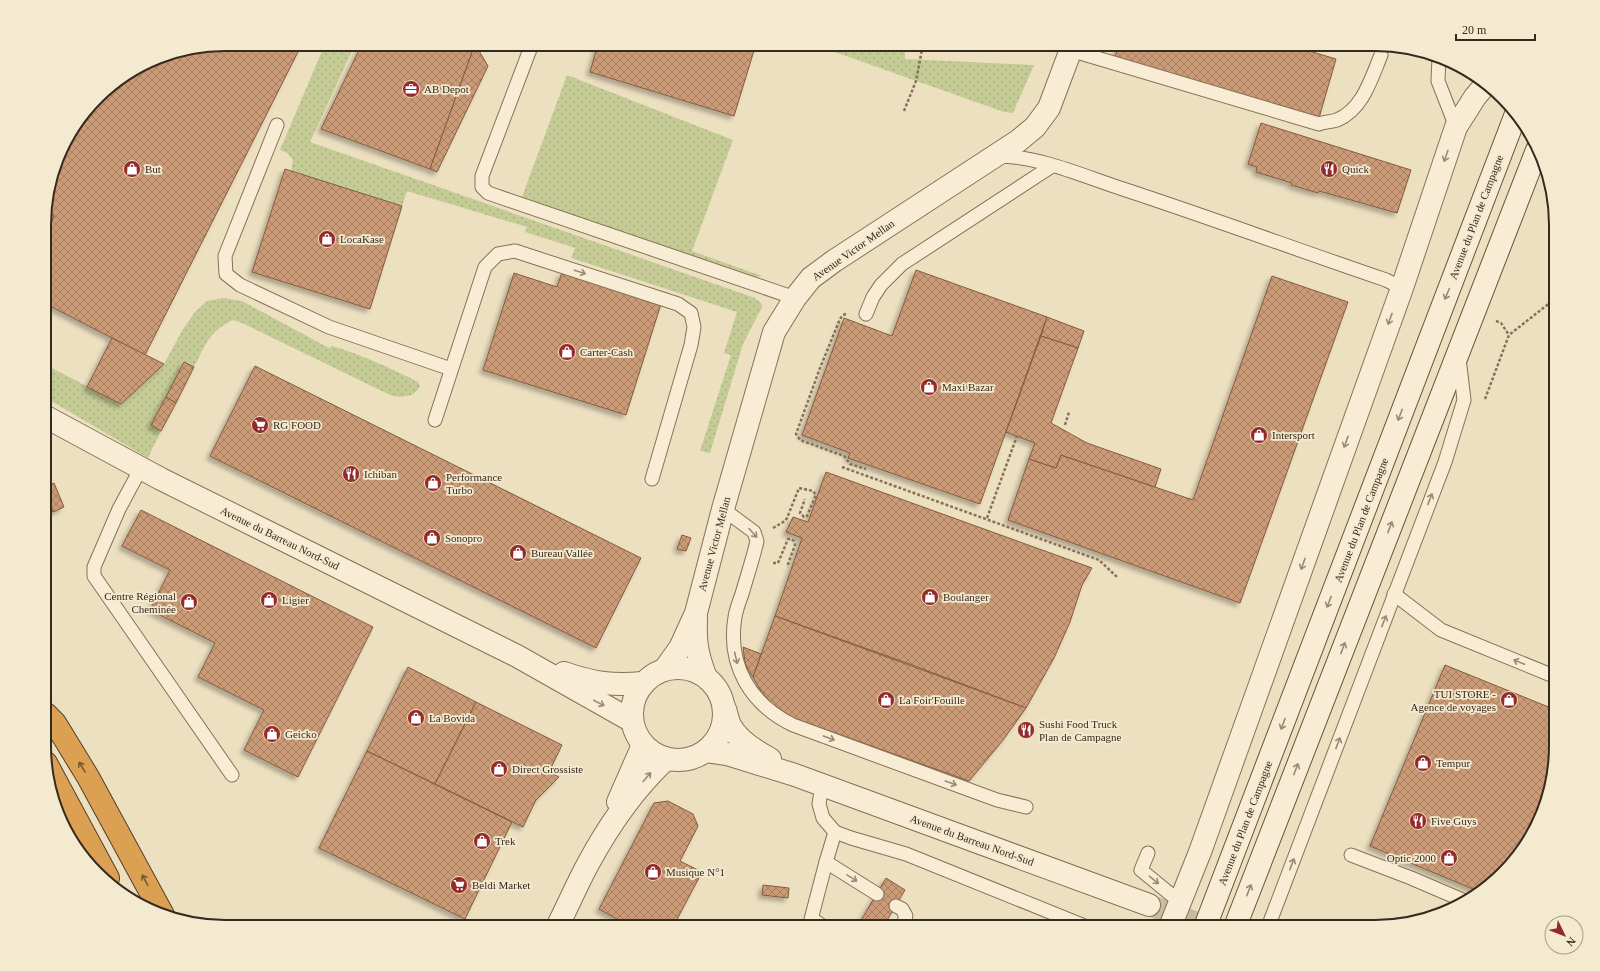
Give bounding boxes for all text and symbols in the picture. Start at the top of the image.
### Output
scale bar [1456,16,1535,42]
text: 20 m [1462,23,1487,37]
office icon: AB Depot [401,79,421,99]
place label: AB Depot [424,83,469,95]
one-way arrow [1442,150,1449,163]
street label: Avenue du Plan de Campagne [1447,153,1505,281]
shop icon: But [122,159,142,179]
restaurant icon: Quick [1319,159,1339,179]
place label: But [145,163,161,175]
place label: Quick [1342,163,1369,175]
street label: Avenue Victor Mellan [810,217,897,283]
shop icon: LocaKase [317,229,337,249]
place label: LocaKase [340,233,384,245]
one-way arrow [574,269,587,276]
one-way arrow [1443,287,1450,299]
one-way arrow [1386,313,1394,325]
shop icon: Carter-Cash [557,342,577,362]
place label: Carter-Cash [580,346,633,358]
shop icon: Maxi Bazar [919,377,939,397]
place label: Maxi Bazar [942,381,994,393]
one-way arrow [1396,409,1404,421]
supermarket icon: RG FOOD [250,415,270,435]
place label: RG FOOD [273,419,321,431]
shop icon: Intersport [1249,425,1269,445]
place label: Intersport [1272,429,1315,441]
one-way arrow [1342,435,1350,447]
street label: Avenue du Plan de Campagne [1332,456,1390,584]
restaurant icon: Ichiban [341,464,361,484]
place label: Ichiban [364,468,397,480]
place label: Performance Turbo [446,471,502,496]
shop icon: Performance Turbo [423,473,443,493]
one-way arrow [1427,494,1435,506]
street label: Avenue Victor Mellan [696,495,733,593]
street label: Avenue du Barreau Nord-Sud [219,504,342,572]
one-way arrow [1386,521,1394,533]
shop icon: Sonopro [422,528,442,548]
one-way arrow [748,528,757,539]
place label: Sonopro [445,532,483,544]
shop icon: Bureau Vallée [508,543,528,563]
place label: Bureau Vallée [531,547,593,559]
one-way arrow [1298,557,1306,569]
shop icon: Boulanger [920,587,940,607]
place label: Centre Régional Cheminée [104,590,176,615]
shop icon: Ligier [259,590,279,610]
place label: Boulanger [943,591,989,603]
shop icon: Centre Régional Cheminée [179,592,199,612]
place label: Ligier [282,594,309,606]
one-way arrow [1325,596,1333,608]
one-way arrow [1381,616,1389,628]
one-way arrow [1340,642,1347,654]
one-way arrow [733,651,740,664]
one-way arrow [1514,658,1526,666]
place label: TUI STORE - Agence de voyages [1410,688,1496,713]
shop icon: La Foir'Fouille [876,690,896,710]
shop icon: TUI STORE - Agence de voyages [1499,690,1519,710]
place label: La Foir'Fouille [899,694,965,706]
one-way arrow [593,700,605,707]
shop icon: La Bovida [406,708,426,728]
place label: La Bovida [429,712,475,724]
one-way arrow [1279,717,1287,729]
place label: Sushi Food Truck Plan de Campagne [1039,718,1122,743]
restaurant icon: Sushi Food Truck Plan de Campagne [1016,720,1036,740]
shop icon: Geicko [262,724,282,744]
place label: Geicko [285,728,317,740]
one-way arrow [823,734,835,742]
one-way arrow [1334,737,1342,749]
shop icon: Tempur [1413,753,1433,773]
place label: Tempur [1436,757,1470,769]
shop icon: Direct Grossiste [489,759,509,779]
street label: Avenue du Plan de Campagne [1216,759,1274,887]
one-way arrow [77,761,85,773]
place label: Direct Grossiste [512,763,583,775]
one-way arrow [1293,763,1301,775]
one-way arrow [643,772,652,783]
one-way arrow [944,780,957,787]
restaurant icon: Five Guys [1408,811,1428,831]
street label: Avenue du Barreau Nord-Sud [908,812,1036,868]
place label: Five Guys [1431,815,1477,827]
shop icon: Trek [472,831,492,851]
place label: Trek [495,835,516,847]
shop icon: Optic 2000 [1439,848,1459,868]
place label: Optic 2000 [1387,852,1436,864]
one-way arrow [1288,859,1296,871]
shop icon: Musique N°1 [643,862,663,882]
place label: Musique N°1 [666,866,725,878]
one-way arrow [846,873,857,882]
one-way arrow [140,875,148,887]
supermarket icon: Beldi Market [449,875,469,895]
one-way arrow [1148,876,1159,884]
place label: Beldi Market [472,879,530,891]
one-way arrow [1246,885,1254,897]
north arrow [1544,915,1584,955]
text: N [1564,935,1578,949]

